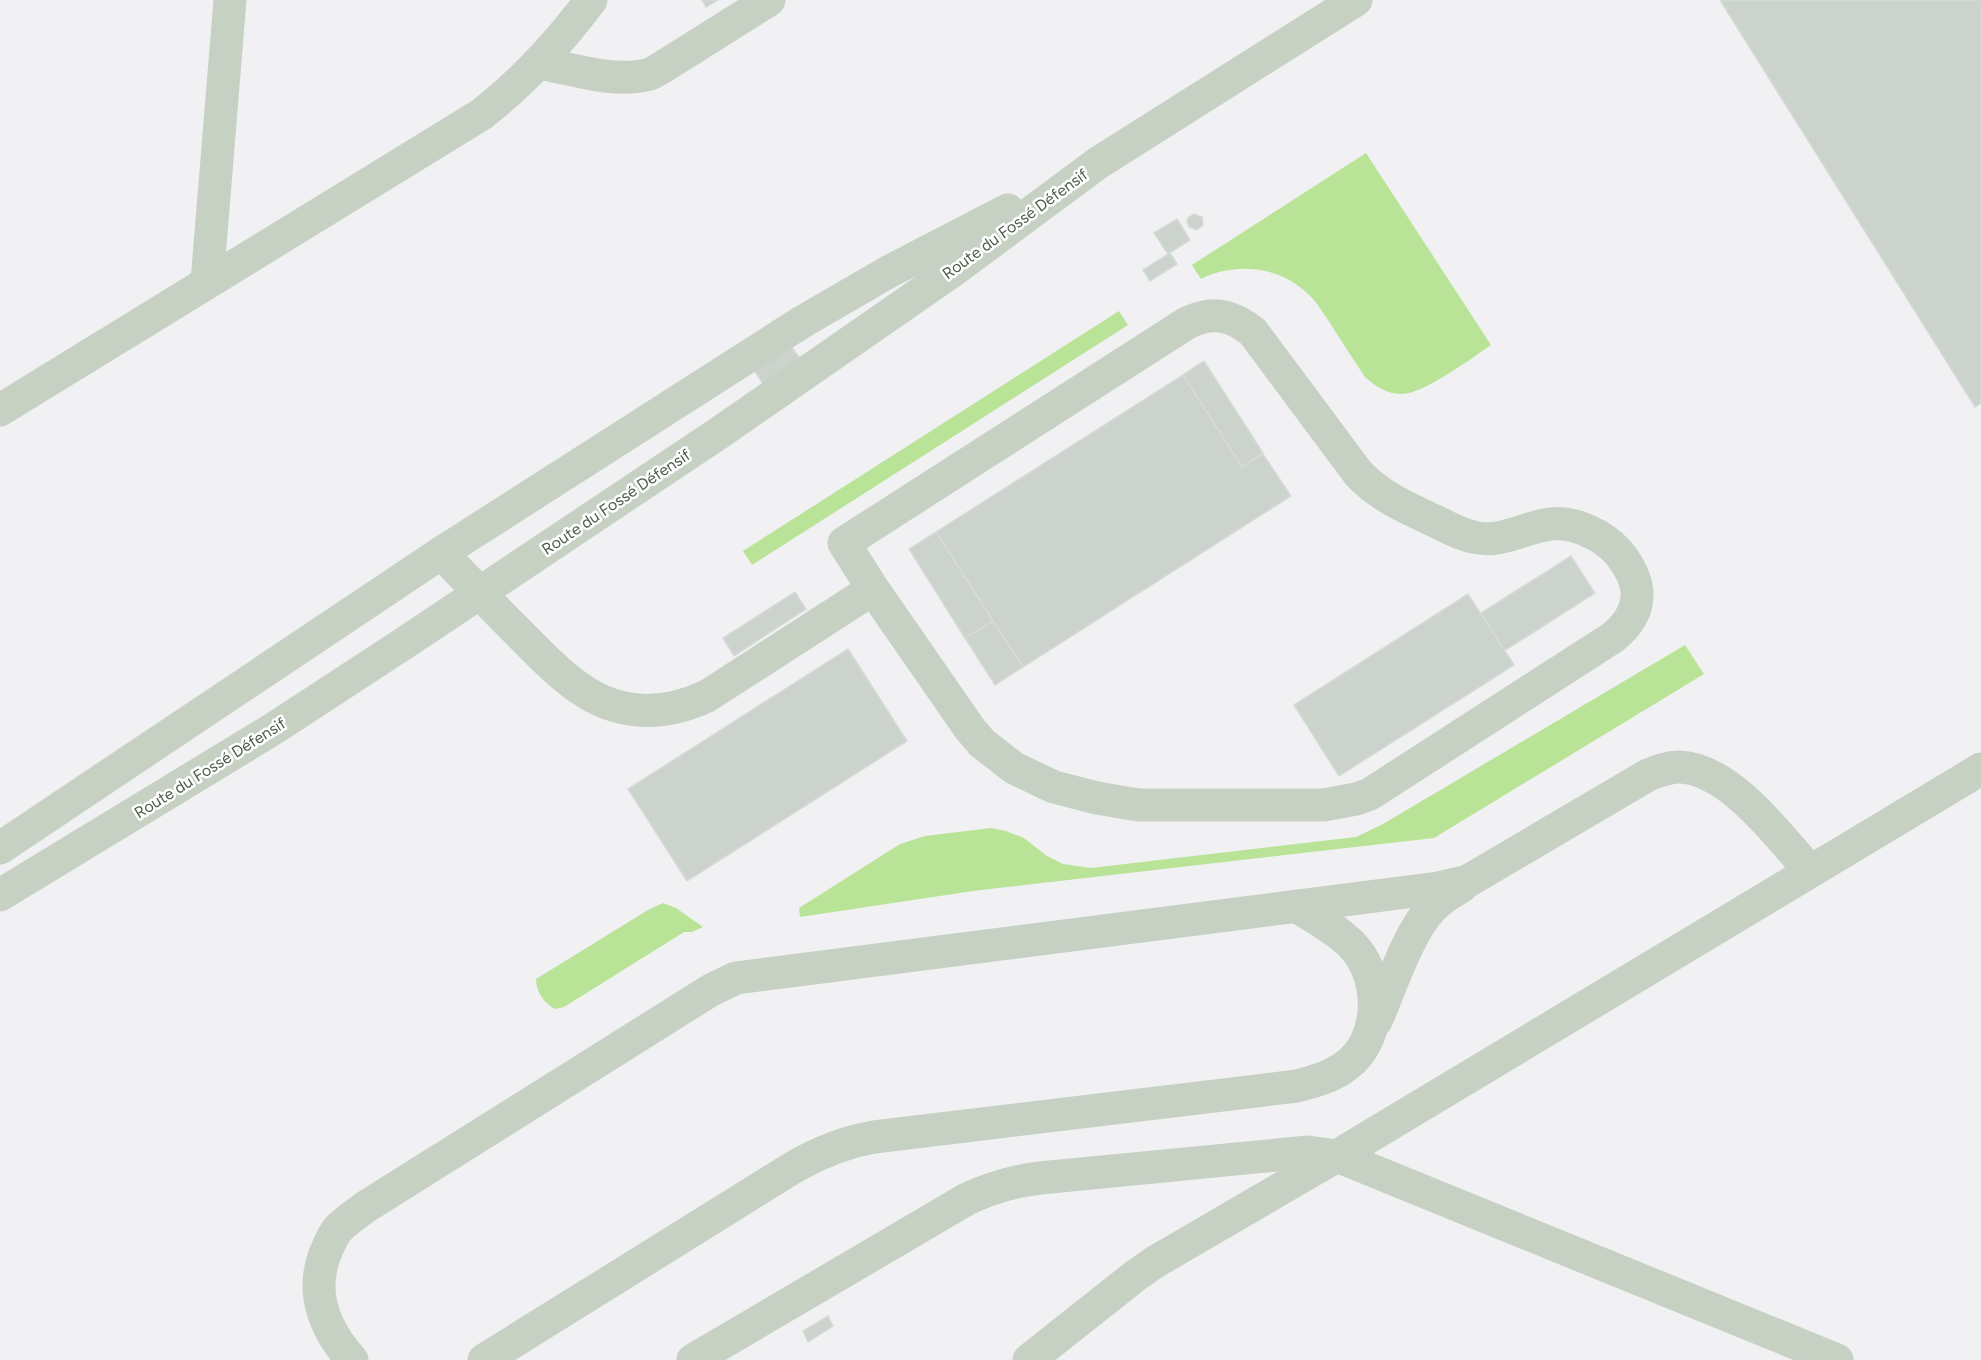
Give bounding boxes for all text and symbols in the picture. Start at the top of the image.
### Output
street label: Route du Fossé Défensif [939,165,1091,283]
street label: Route du Fossé Défensif [538,445,694,559]
street label: Route du Fossé Défensif [131,714,289,822]

